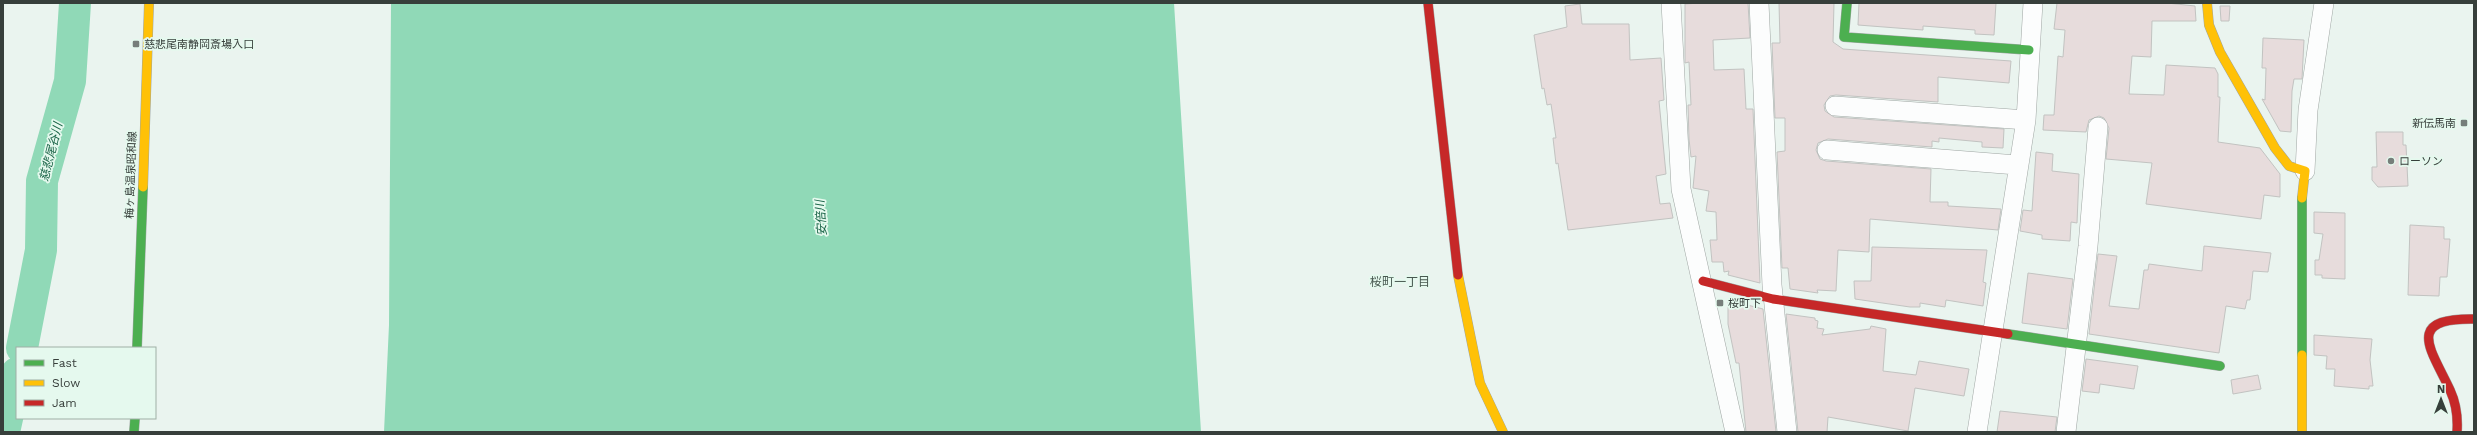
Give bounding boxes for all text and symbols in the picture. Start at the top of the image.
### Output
place label: 慈悲尾南静岡斎場入口 [144,38,254,51]
marker: 慈悲尾南静岡斎場入口 [131,39,141,49]
place label: 新伝馬南 [2412,117,2456,130]
marker: 新伝馬南 [2459,118,2469,128]
water label: 慈悲尾谷川 [37,119,66,183]
street label: 梅ヶ島温泉昭和線 [123,131,139,219]
place label: ローソン [2399,155,2443,168]
marker: ローソン [2386,156,2396,166]
water label: 安倍川 [813,198,829,236]
district label: 桜町一丁目 [1370,275,1430,289]
place label: 桜町下 [1728,297,1761,310]
marker: 桜町下 [1715,298,1725,308]
legend [16,347,156,419]
text: Fast [52,356,77,370]
text: Slow [52,376,80,390]
north arrow [2421,379,2461,419]
text: N [2437,383,2445,396]
text: Jam [52,396,77,410]

